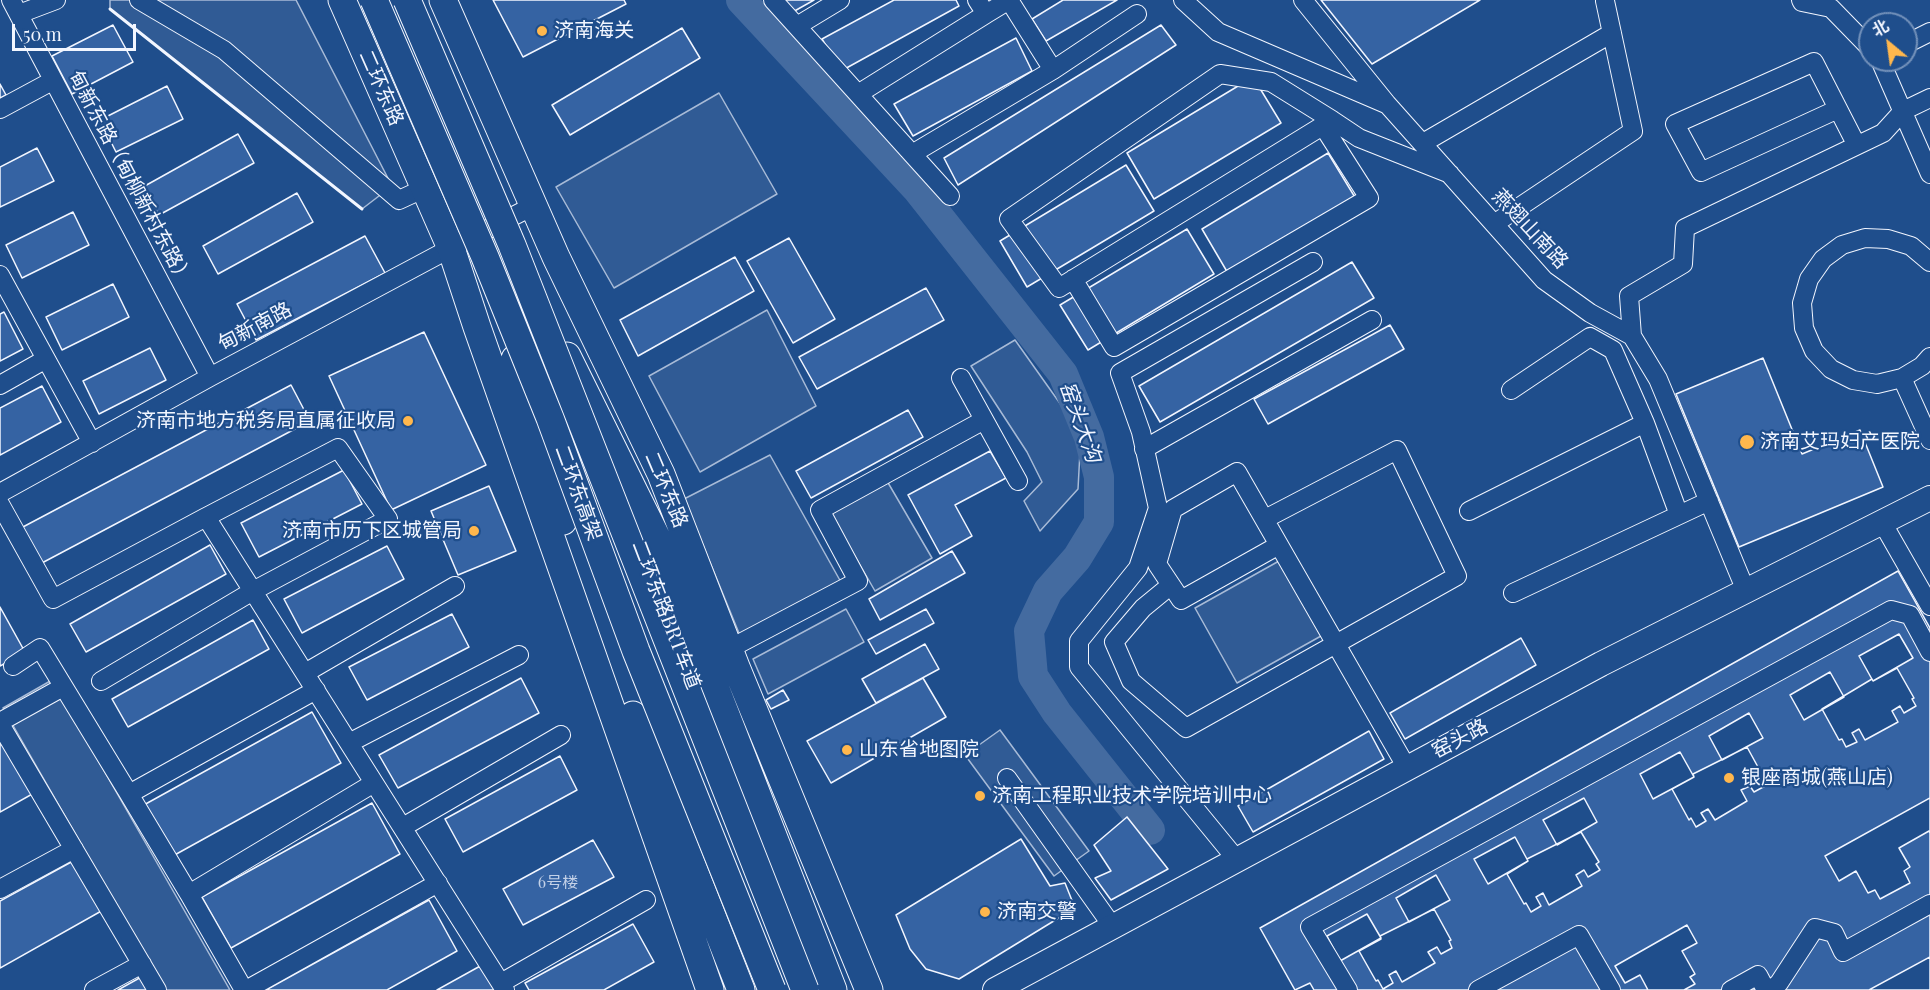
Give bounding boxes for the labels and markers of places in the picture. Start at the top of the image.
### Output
place label: 济南海关 [554,19,634,43]
marker: 济南海关 [535,24,549,38]
place label: 济南市地方税务局直属征收局 [136,409,396,433]
marker: 济南市地方税务局直属征收局 [401,414,415,428]
place label: 济南艾玛妇产医院 [1760,430,1920,454]
marker: 济南艾玛妇产医院 [1738,433,1756,451]
place label: 济南市历下区城管局 [282,519,462,543]
marker: 济南市历下区城管局 [467,524,481,538]
place label: 山东省地图院 [859,738,979,762]
marker: 山东省地图院 [840,743,854,757]
place label: 银座商城(燕山店) [1741,766,1893,790]
marker: 银座商城(燕山店) [1722,771,1736,785]
place label: 济南工程职业技术学院培训中心 [992,784,1272,808]
marker: 济南工程职业技术学院培训中心 [973,789,987,803]
place label: 济南交警 [997,900,1077,924]
marker: 济南交警 [978,905,992,919]

